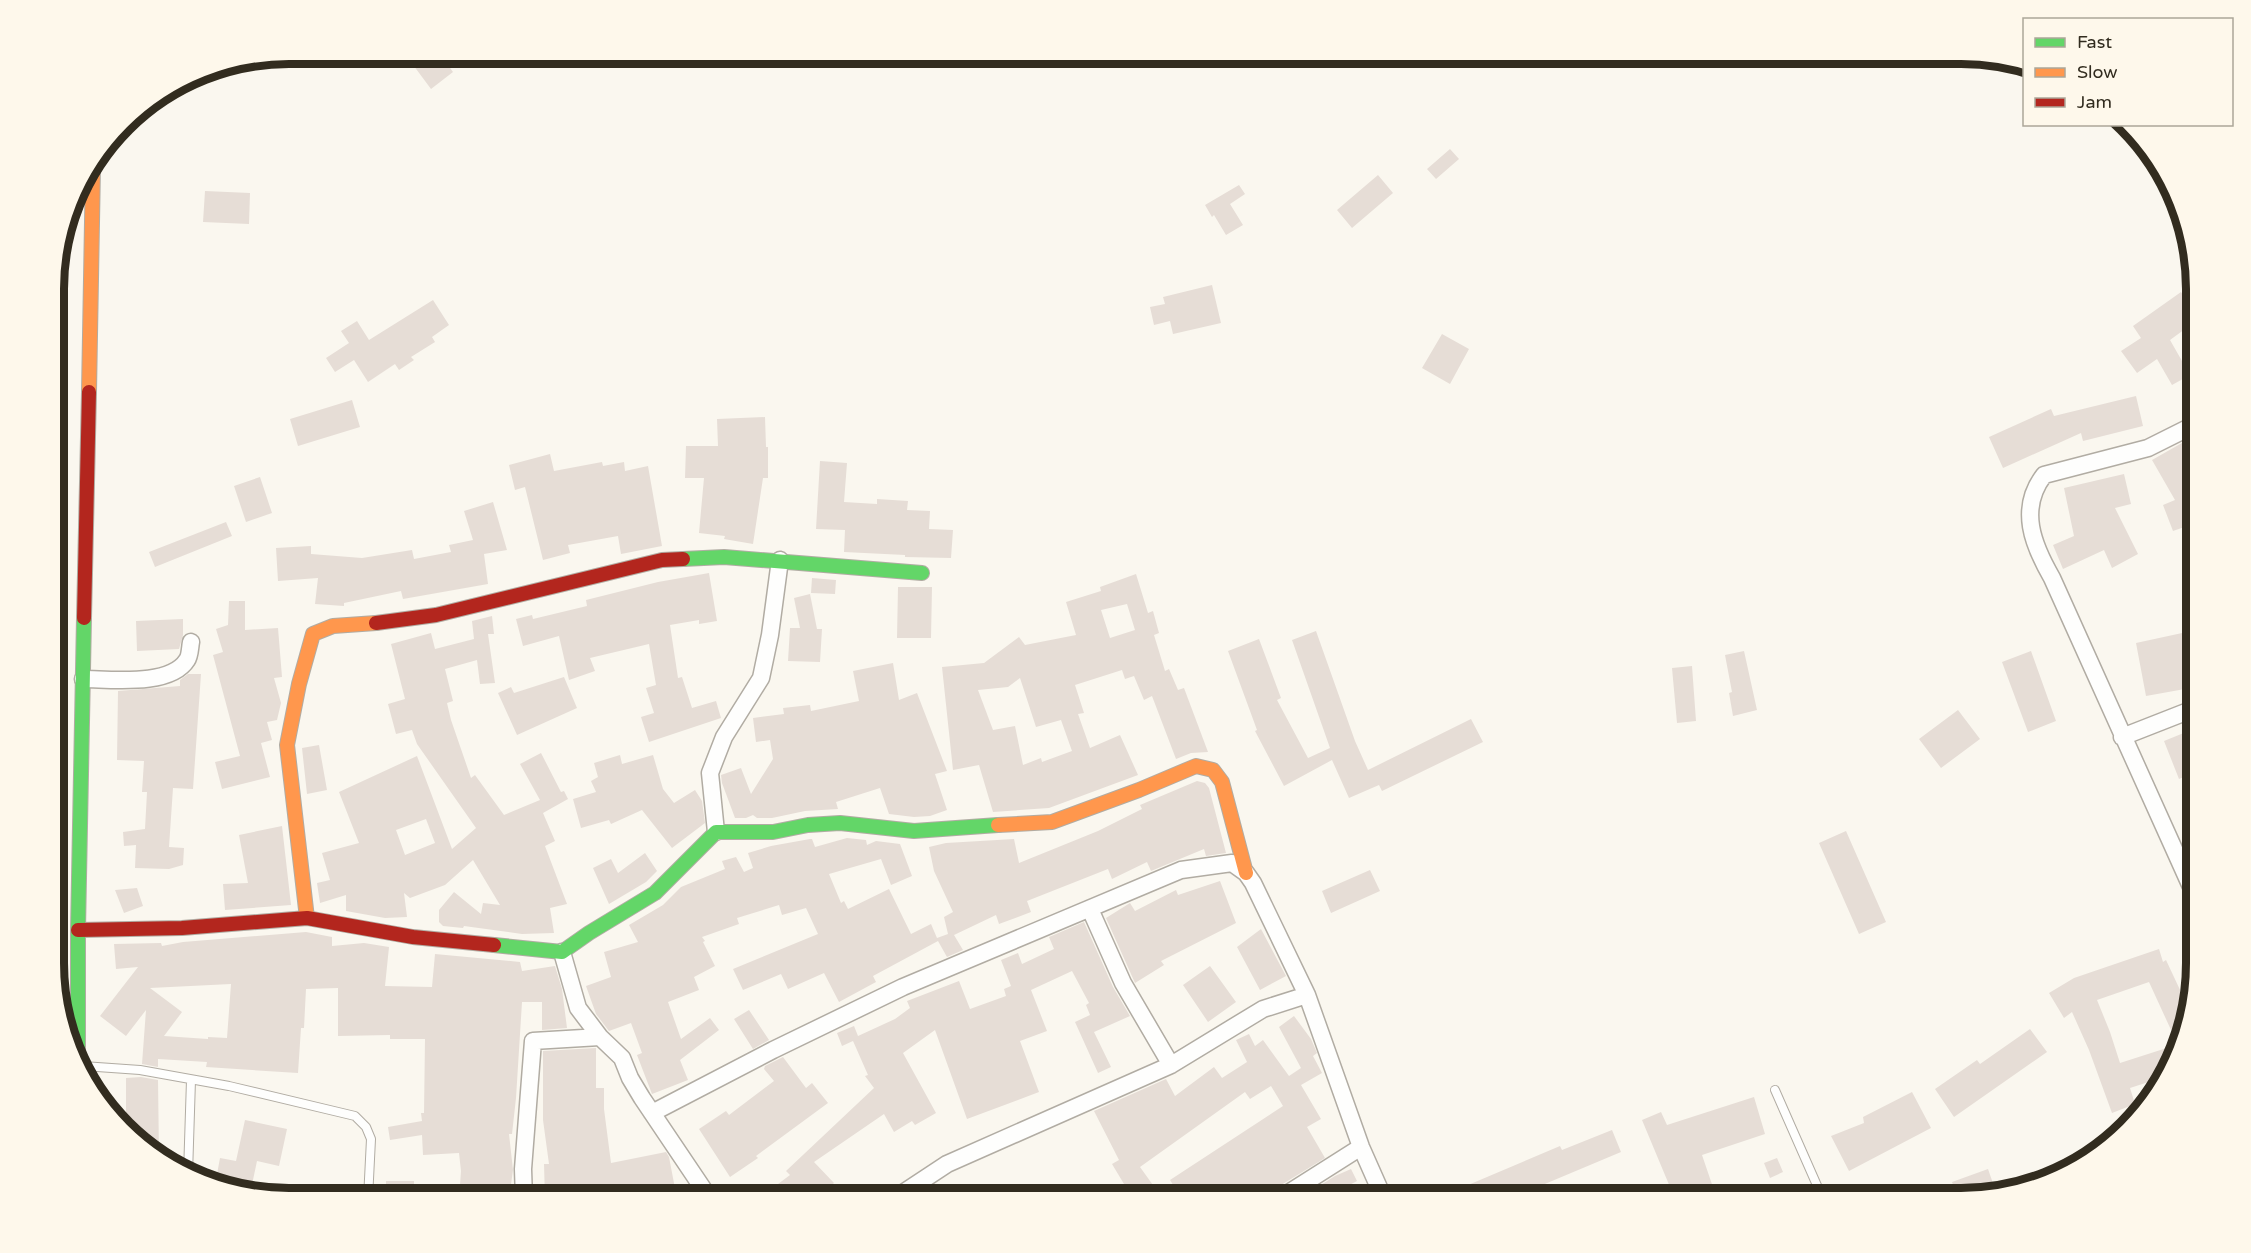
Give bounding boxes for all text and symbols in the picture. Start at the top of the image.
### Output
legend [2023,18,2233,126]
text: Fast [2077,31,2112,53]
text: Slow [2077,61,2118,83]
text: Jam [2077,91,2112,113]

